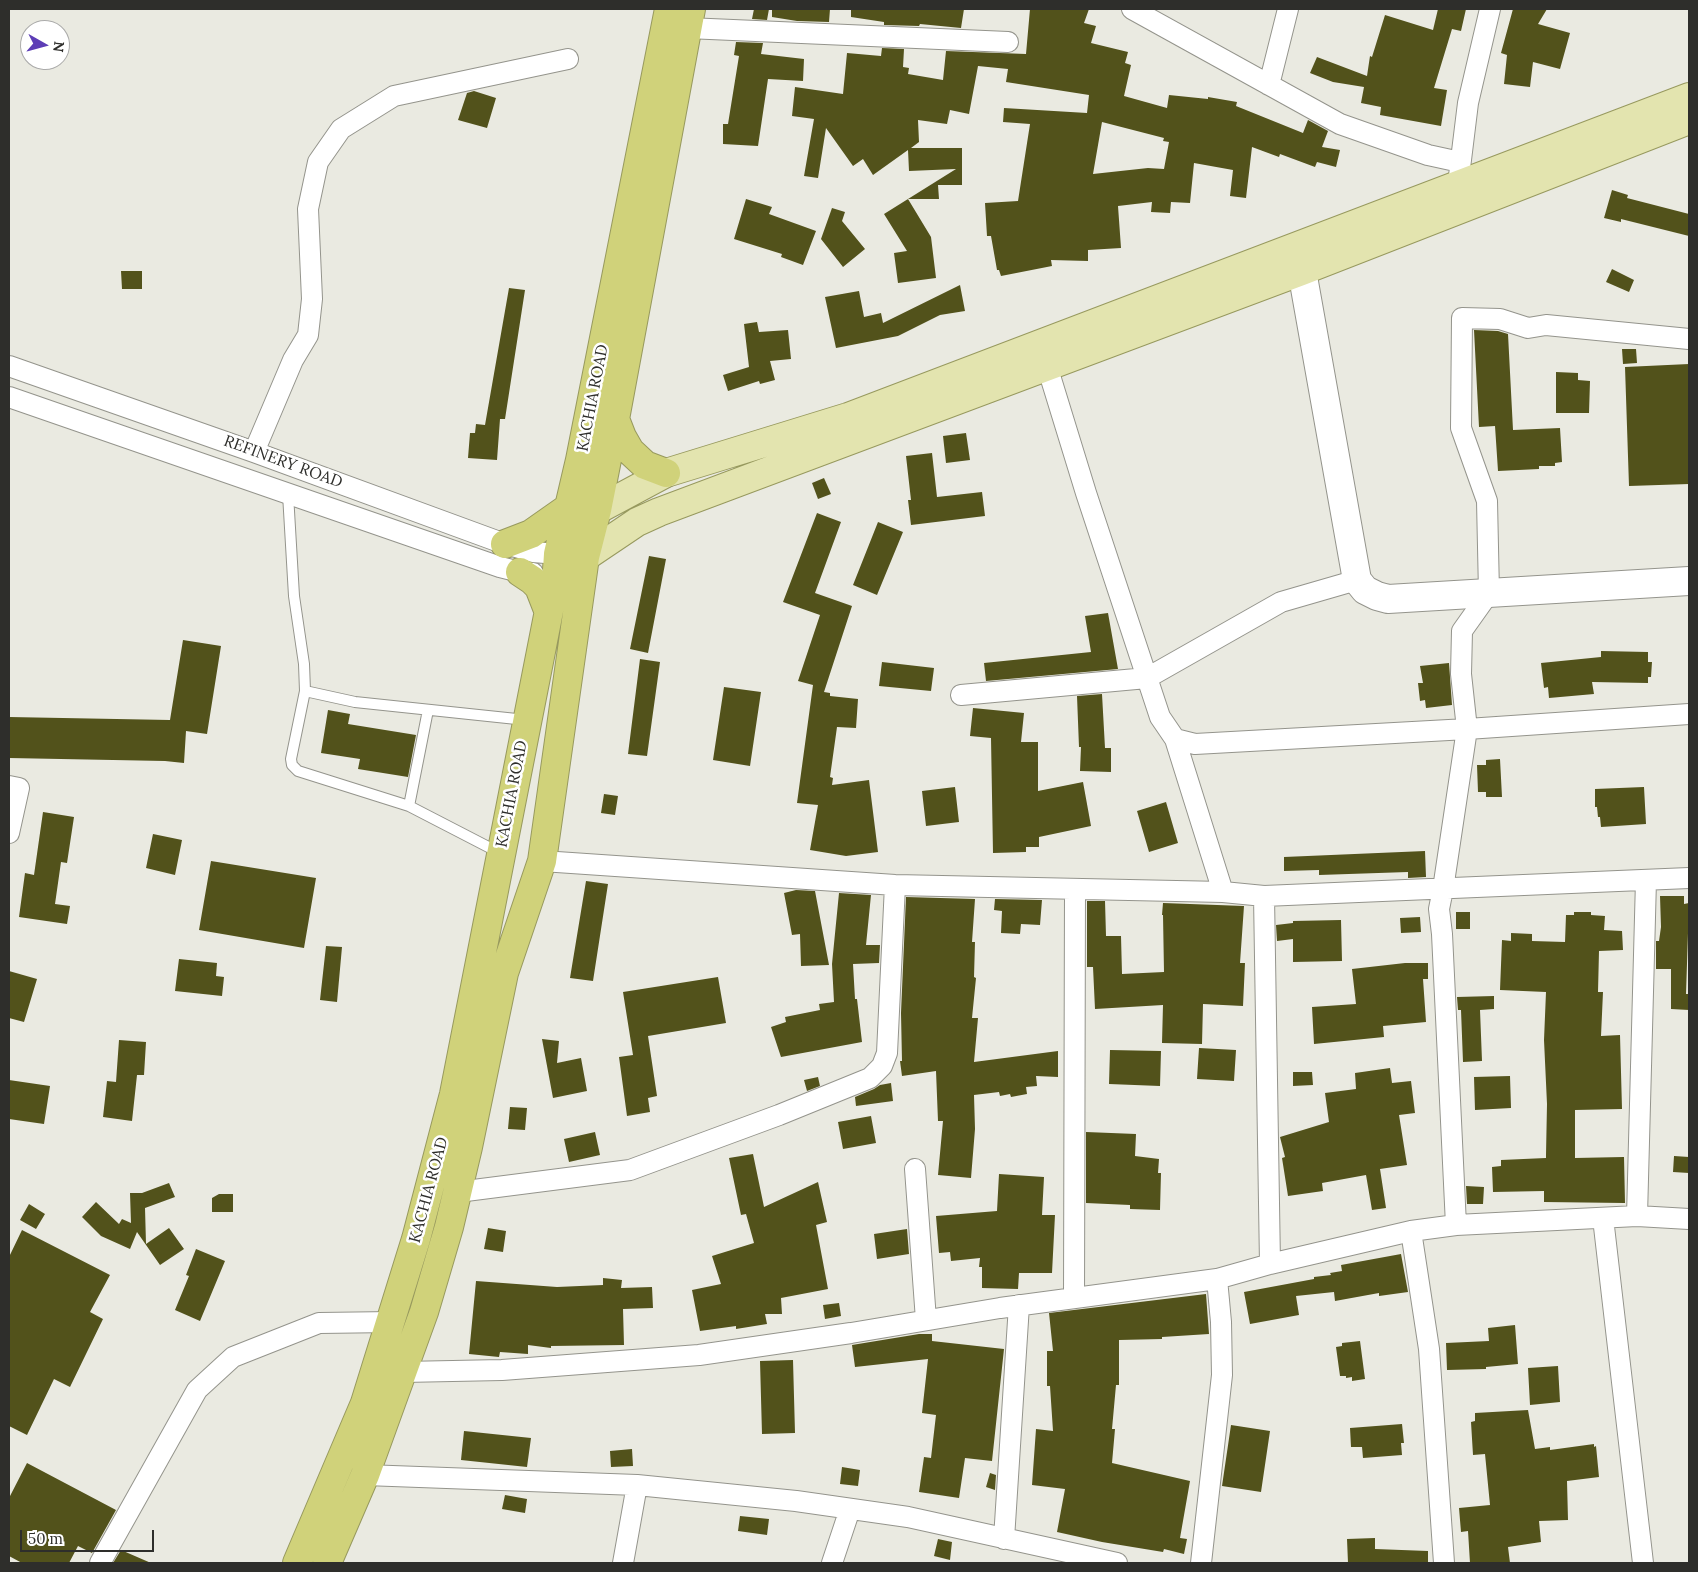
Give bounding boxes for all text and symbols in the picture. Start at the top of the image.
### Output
north arrow [20,20,70,70]
text: N [49,40,68,53]
street label: KACHIA ROAD [573,343,613,453]
street label: REFINERY ROAD [221,432,345,492]
street label: KACHIA ROAD [492,739,532,849]
street label: KACHIA ROAD [406,1135,452,1245]
scale bar [22,1520,156,1552]
text: 50 m [28,1529,63,1548]

